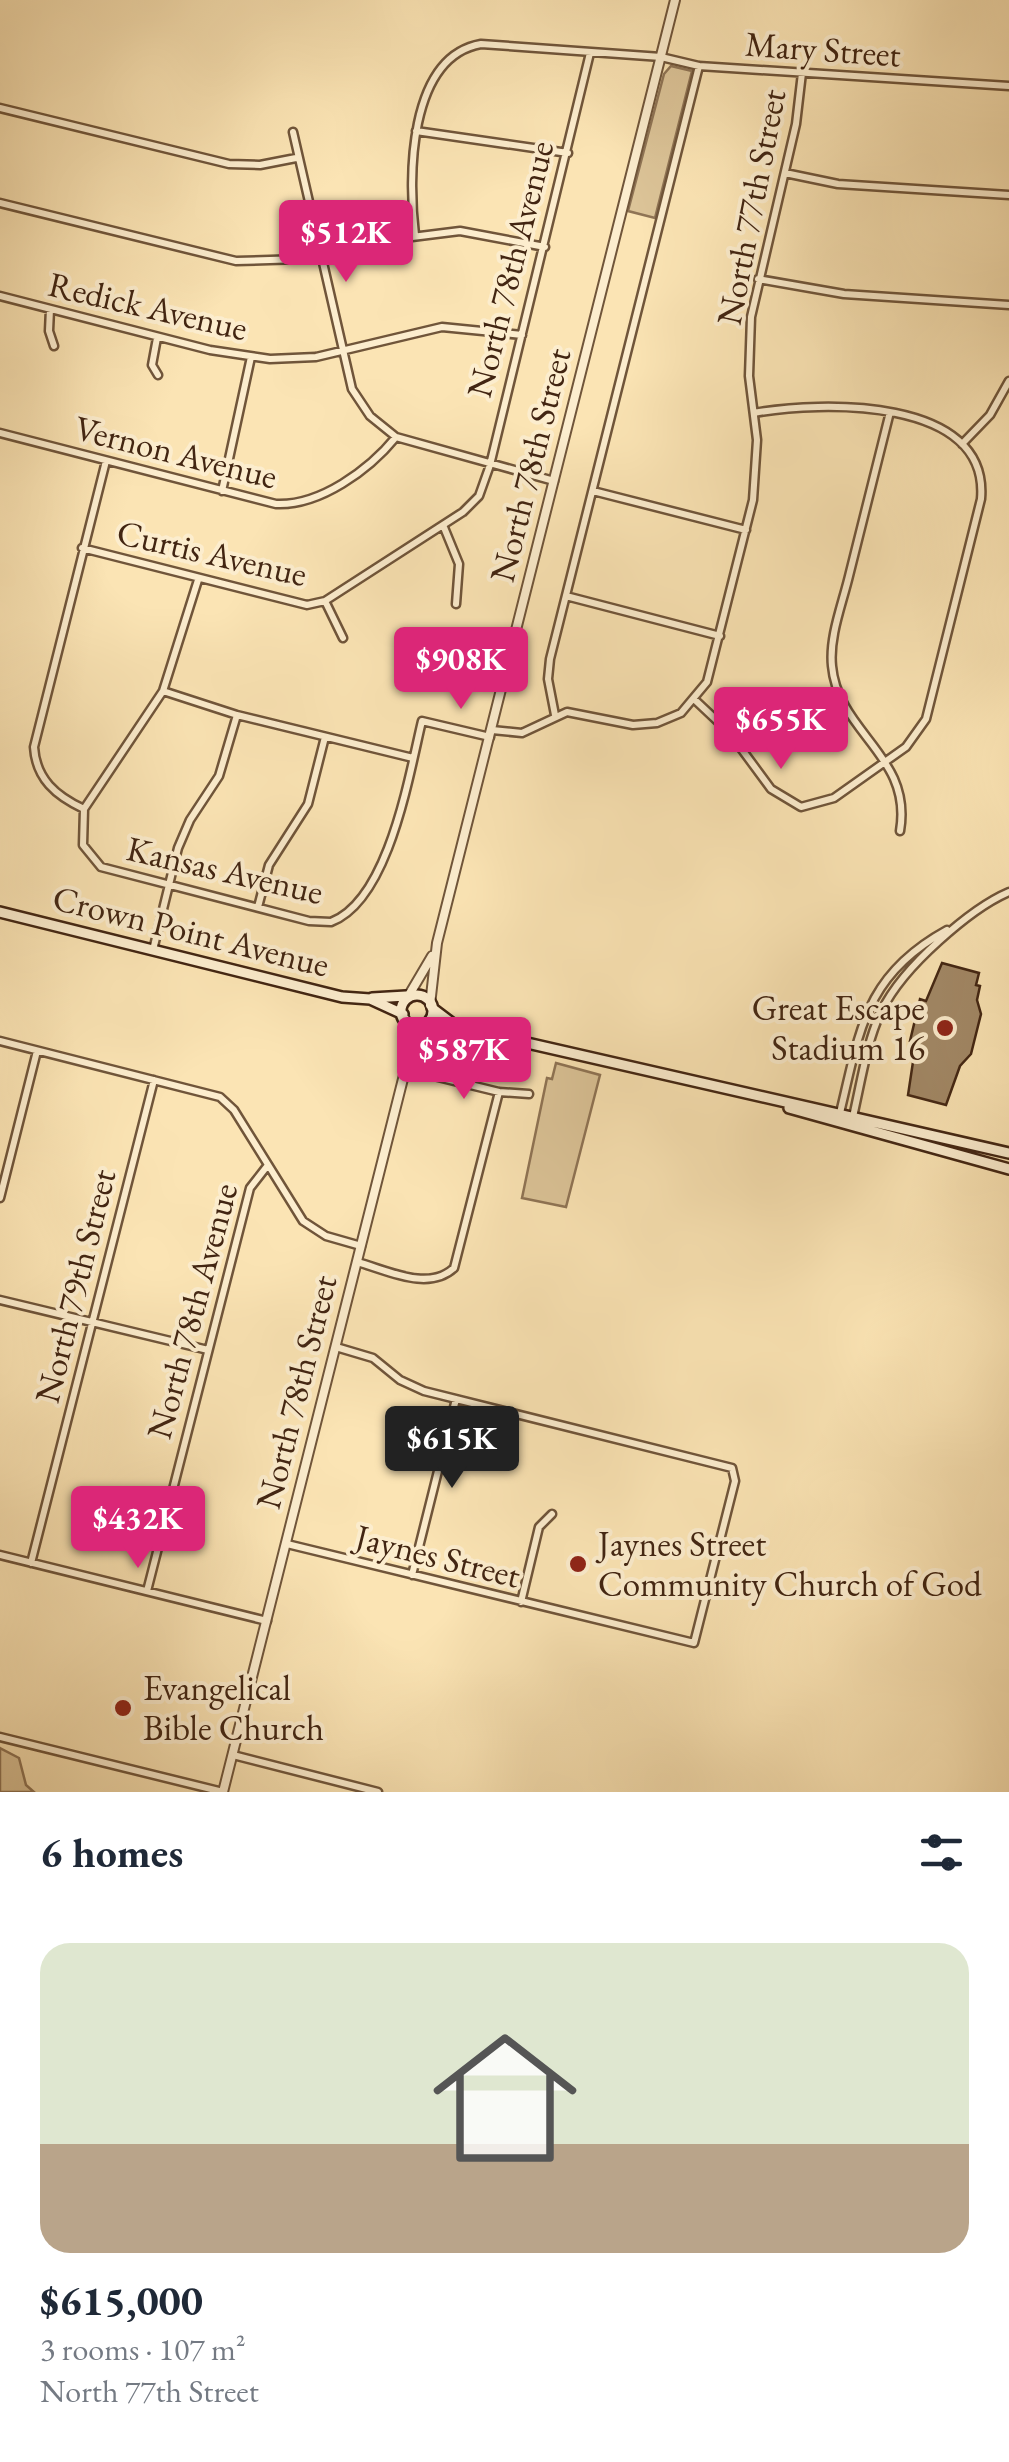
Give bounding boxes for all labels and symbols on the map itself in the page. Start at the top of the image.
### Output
street label: Mary Street [744,21,902,76]
street label: North 77th Street [706,85,795,329]
street label: North 78th Avenue [456,136,563,402]
pin: $512K [276,200,416,285]
street label: Redick Avenue [44,261,252,350]
street label: North 78th Street [479,343,580,586]
street label: Vernon Avenue [70,405,282,498]
street label: Curtis Avenue [113,509,311,596]
pin: $908K [391,627,531,712]
pin: $655K [711,687,851,772]
street label: Kansas Avenue [122,825,328,914]
street label: Crown Point Avenue [48,874,334,987]
place label: Great Escape Stadium 16 [752,985,925,1070]
pin: $587K [394,1017,534,1102]
marker: Great Escape Stadium 16 [934,1017,956,1039]
street label: North 79th Street [24,1164,125,1407]
street label: North 78th Avenue [136,1178,247,1444]
street label: North 78th Street [245,1270,346,1513]
pin: $615K [382,1406,522,1491]
pin: $432K [68,1486,208,1571]
street label: Jaynes Street [348,1513,525,1598]
place label: Jaynes Street Community Church of God [595,1521,982,1606]
marker: Jaynes Street Community Church of God [567,1553,589,1575]
place label: Evangelical Bible Church [143,1665,324,1750]
marker: Evangelical Bible Church [112,1697,134,1719]

